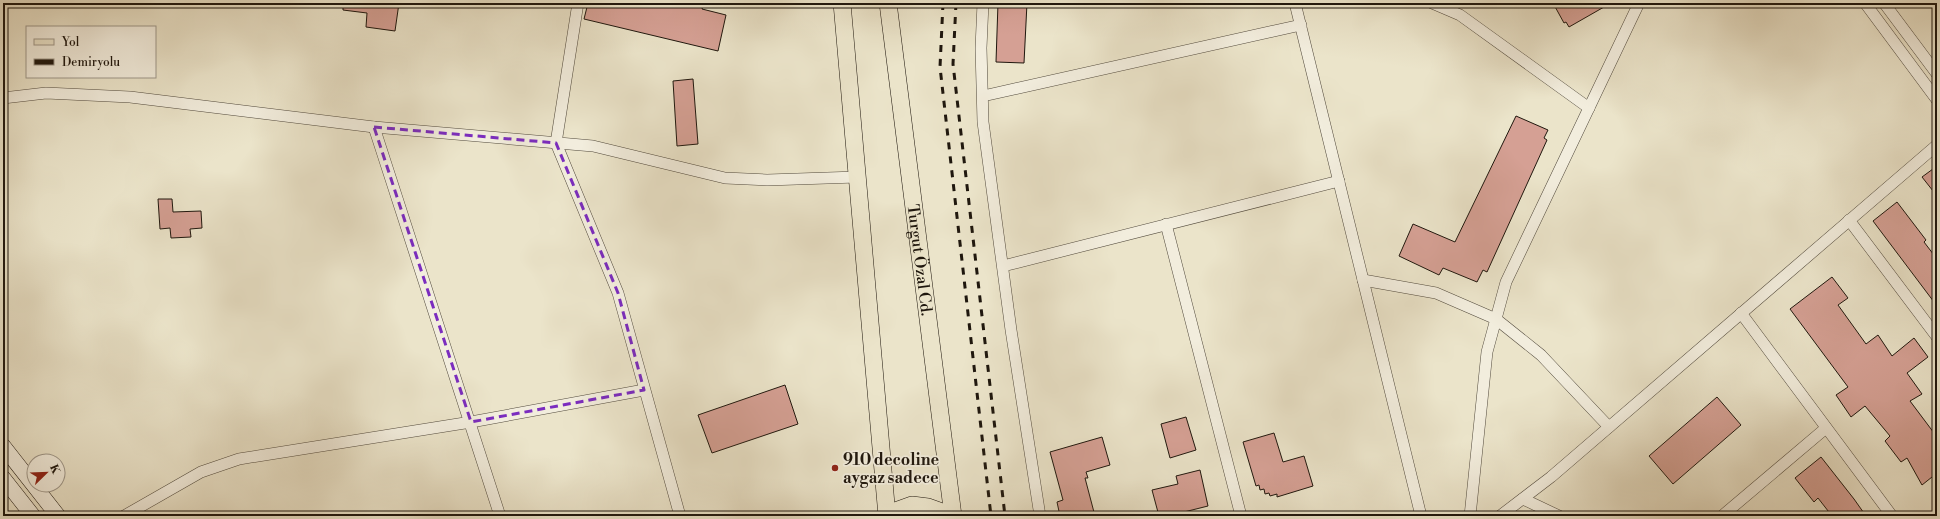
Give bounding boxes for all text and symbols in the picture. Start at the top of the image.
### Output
legend [26,26,156,78]
text: Yol [61,35,80,50]
text: Demiryolu [62,55,120,70]
street label: Turgut Özal Cd. [903,203,937,317]
place label: 910 decoline aygaz sadece [843,450,939,488]
north arrow [26,453,66,493]
text: K [46,463,63,477]
marker: 910 decoline aygaz sadece [830,463,840,473]

